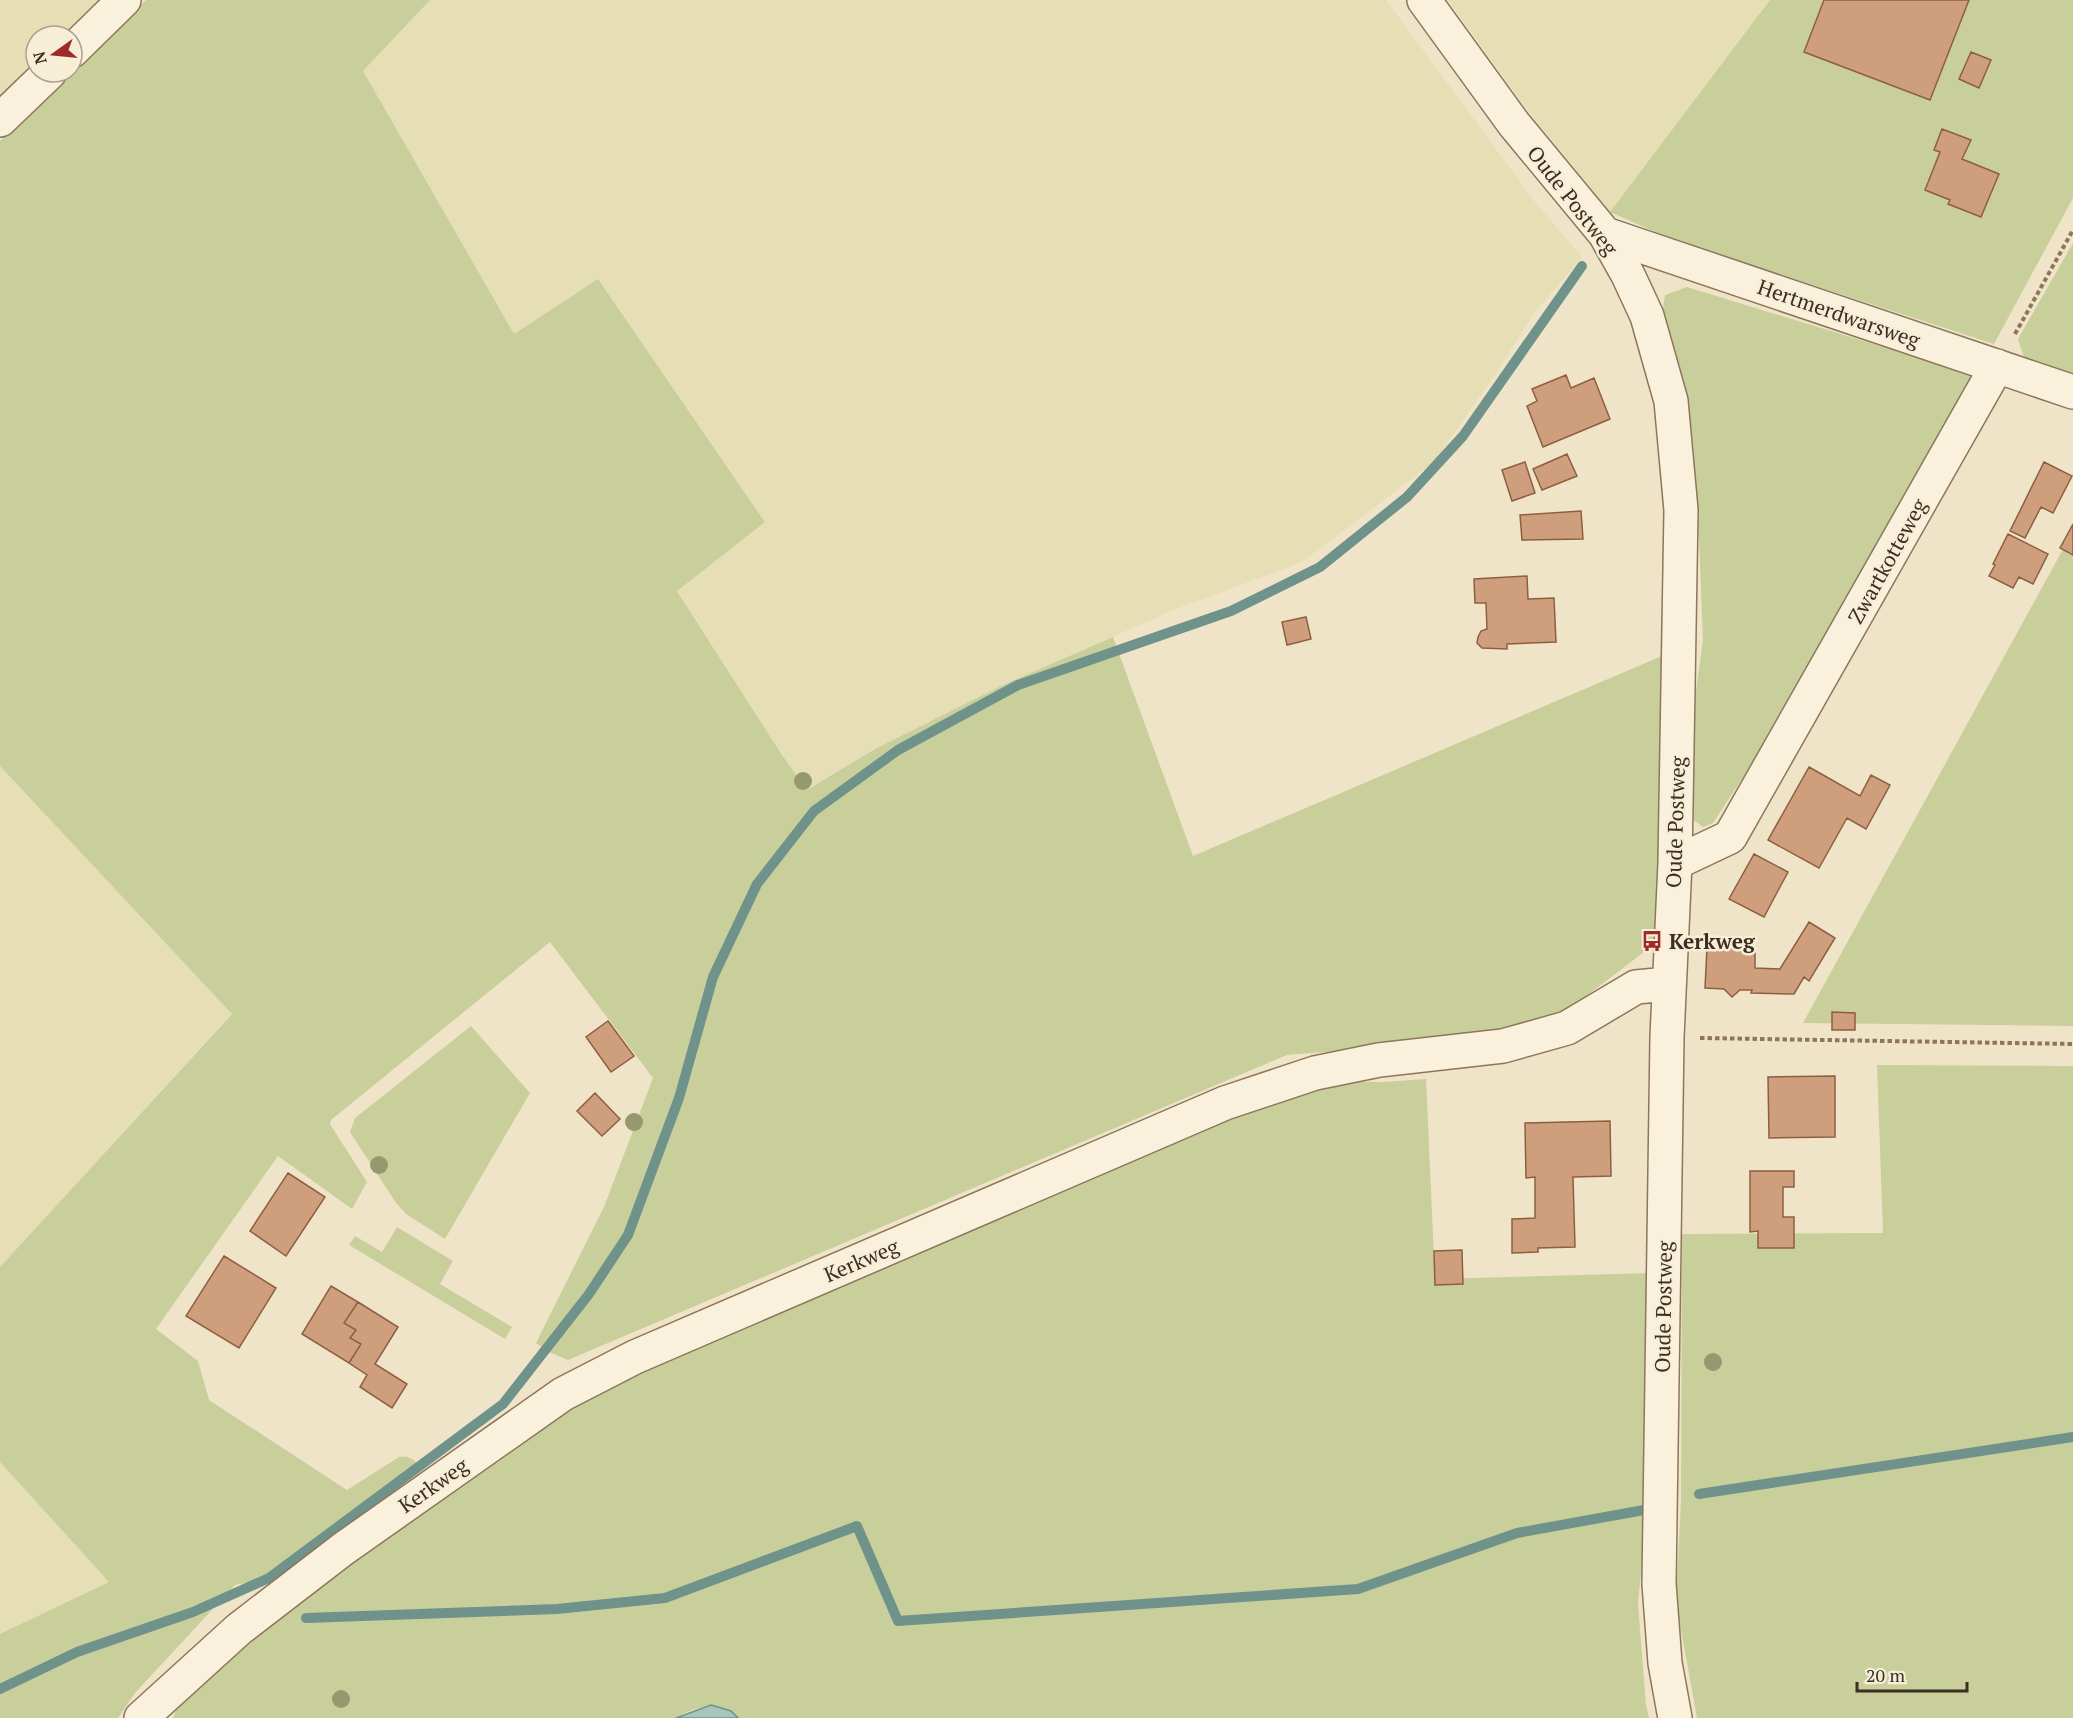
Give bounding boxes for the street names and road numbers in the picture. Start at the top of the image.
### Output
street label: Oude Postweg [1521,139,1625,261]
street label: Hertmerdwarsweg [1754,272,1925,354]
street label: Zwartkotteweg [1841,493,1933,629]
street label: Oude Postweg [1659,755,1691,888]
street label: Kerkweg [819,1231,904,1288]
street label: Oude Postweg [1648,1240,1678,1373]
street label: Kerkweg [393,1450,474,1519]

